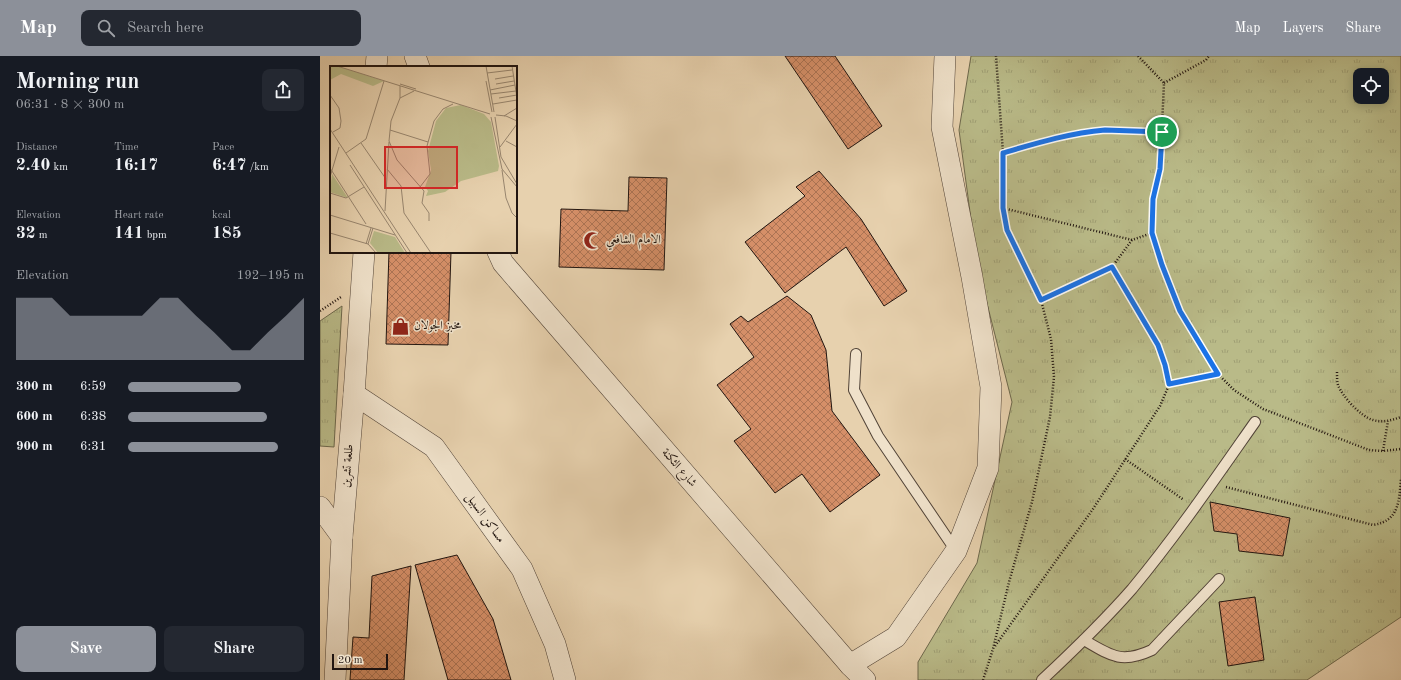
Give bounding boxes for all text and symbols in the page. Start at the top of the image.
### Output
search box [81,10,361,46]
icon: search [95,17,117,39]
text: Map [20,19,57,38]
text: Search here [127,21,204,36]
text: Map [1235,21,1261,35]
text: Layers [1283,21,1324,35]
text: Share [1346,21,1381,35]
inset map [330,66,517,253]
map controls [1353,68,1389,104]
button: locate [1353,68,1389,104]
button: share [262,69,304,111]
text: Morning run [16,71,139,93]
text: 06:31 · 8 × 300 m [16,98,124,111]
pin [1145,115,1179,149]
icon: arrive [1151,121,1173,143]
text: Distance [16,142,57,153]
text: Time [114,142,139,153]
text: Pace [212,142,234,153]
text: 2.40 [16,157,50,174]
text: 16:17 [114,157,158,174]
text: 6:47 [212,157,246,174]
text: km [50,162,68,173]
text: /km [246,162,269,173]
text: Elevation [16,210,61,221]
text: Heart rate [114,210,163,221]
text: kcal [212,210,231,221]
text: 32 [16,225,36,242]
text: 141 [114,225,144,242]
text: 185 [212,225,242,242]
text: m [36,230,48,241]
text: bpm [144,230,167,241]
mosque icon: الامام الشافعي [583,230,603,250]
place label: الامام الشافعي [606,234,661,251]
text: Elevation [16,269,69,282]
text: 192–195 m [237,269,304,282]
shop icon: مخبز الجولان [391,316,411,336]
place label: مخبز الجولان [414,320,462,333]
text: 300 m [16,380,53,393]
text: 6:59 [80,380,106,393]
text: 600 m [16,410,53,423]
text: 6:38 [80,410,106,423]
text: 900 m [16,440,53,453]
text: 6:31 [80,440,106,453]
street label: طلعة تشرين [340,444,357,488]
street label: شارع الثكنة [656,446,700,492]
street label: مساكن السبيل [461,490,508,546]
button: Save [16,626,156,672]
button: Share [164,626,304,672]
scale bar [332,652,388,671]
text: 20 m [338,655,363,666]

